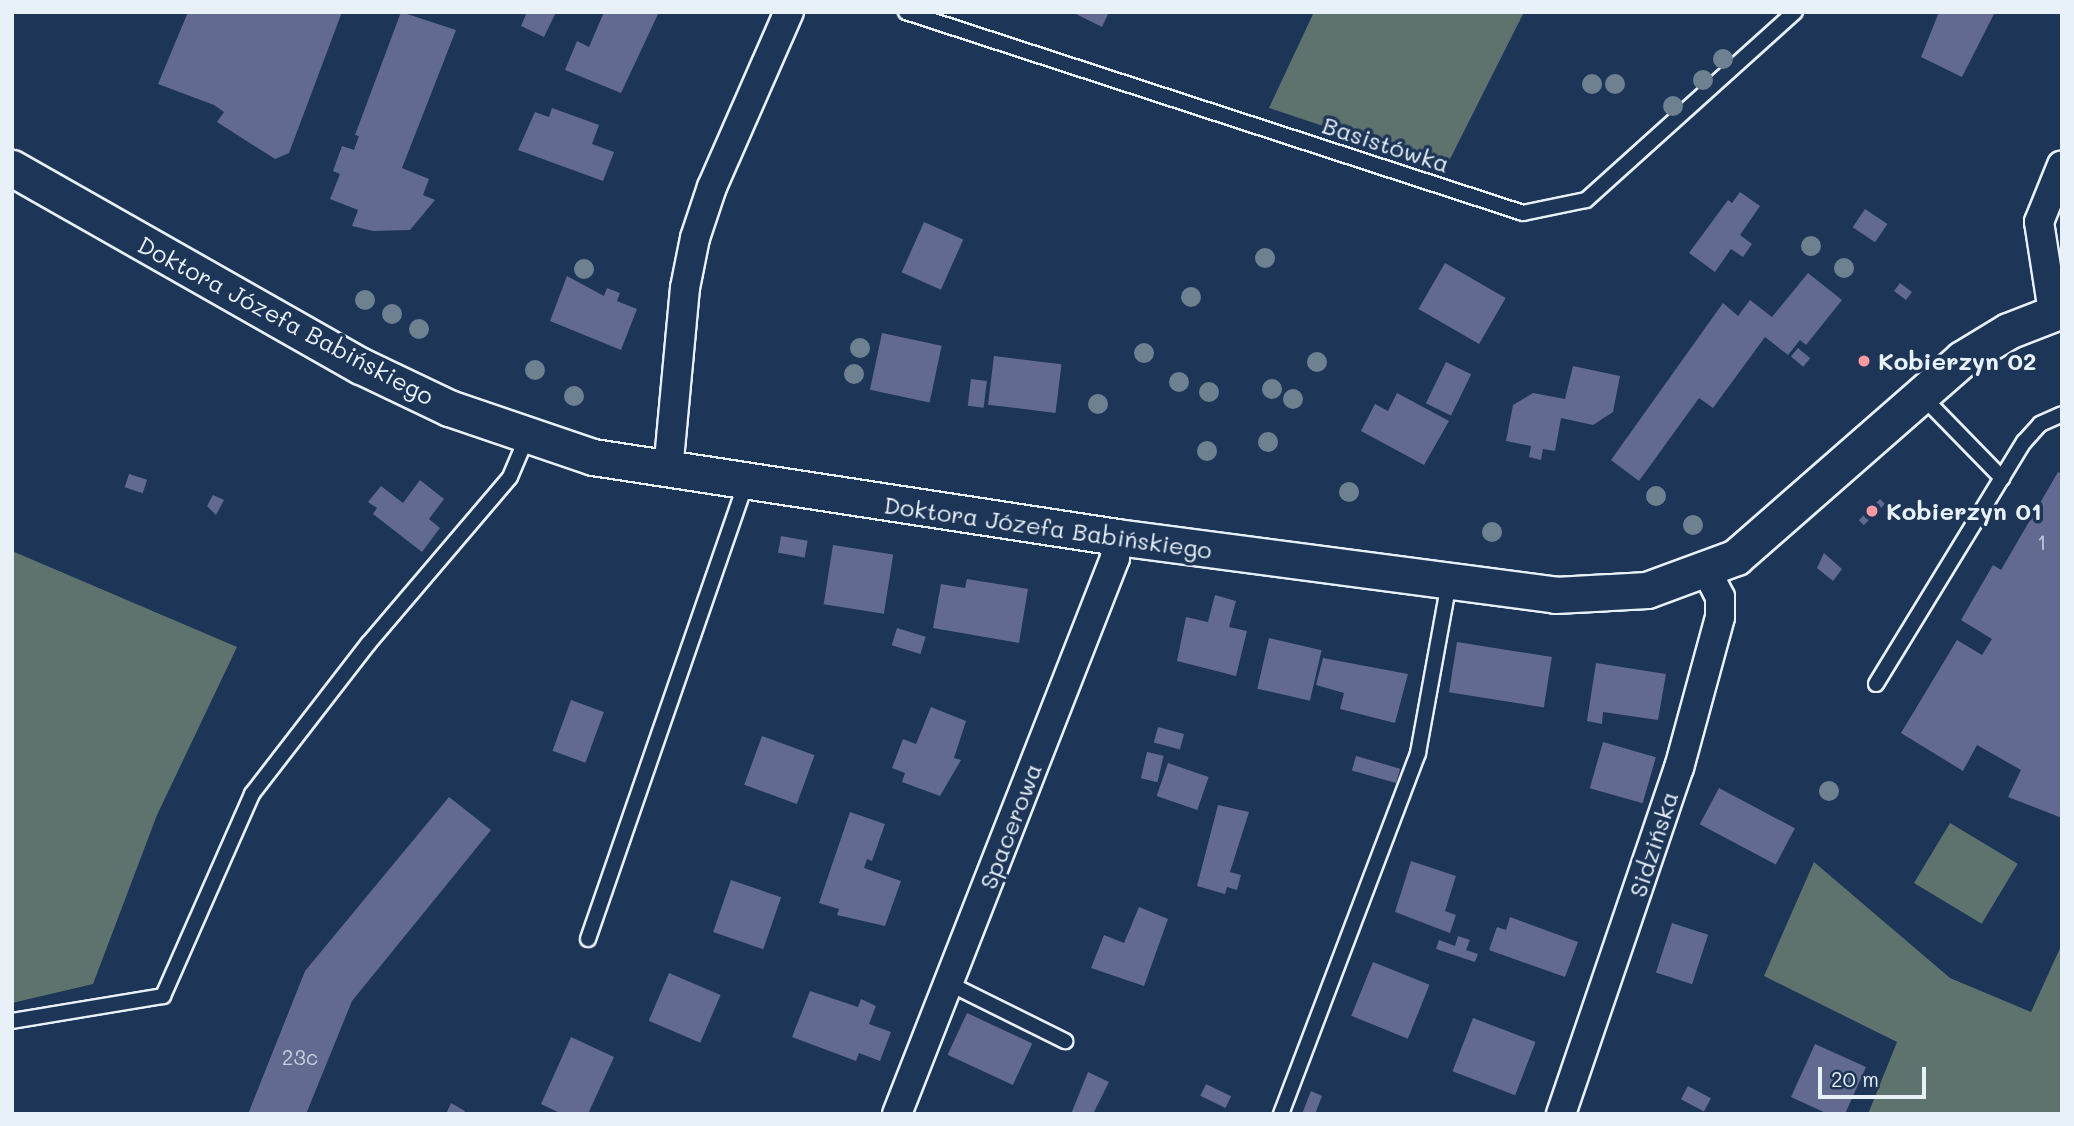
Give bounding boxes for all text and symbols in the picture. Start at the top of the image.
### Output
street label: Basistówka [1319,110,1453,178]
street label: Doktora Józefa Babińskiego [133,230,439,410]
place label: Kobierzyn 02 [1878,347,2036,375]
marker: Kobierzyn 02 [1856,353,1872,369]
street label: Doktora Józefa Babińskiego [882,490,1214,564]
place label: Kobierzyn 01 [1886,497,2042,525]
marker: Kobierzyn 01 [1864,503,1880,519]
house number: 1 [2037,529,2047,555]
street label: Spacerowa [973,759,1047,893]
street label: Sidzińska [1622,788,1684,900]
house number: 23c [282,1044,318,1070]
scale bar [1822,1052,1930,1096]
text: 20 m [1831,1065,1879,1092]

